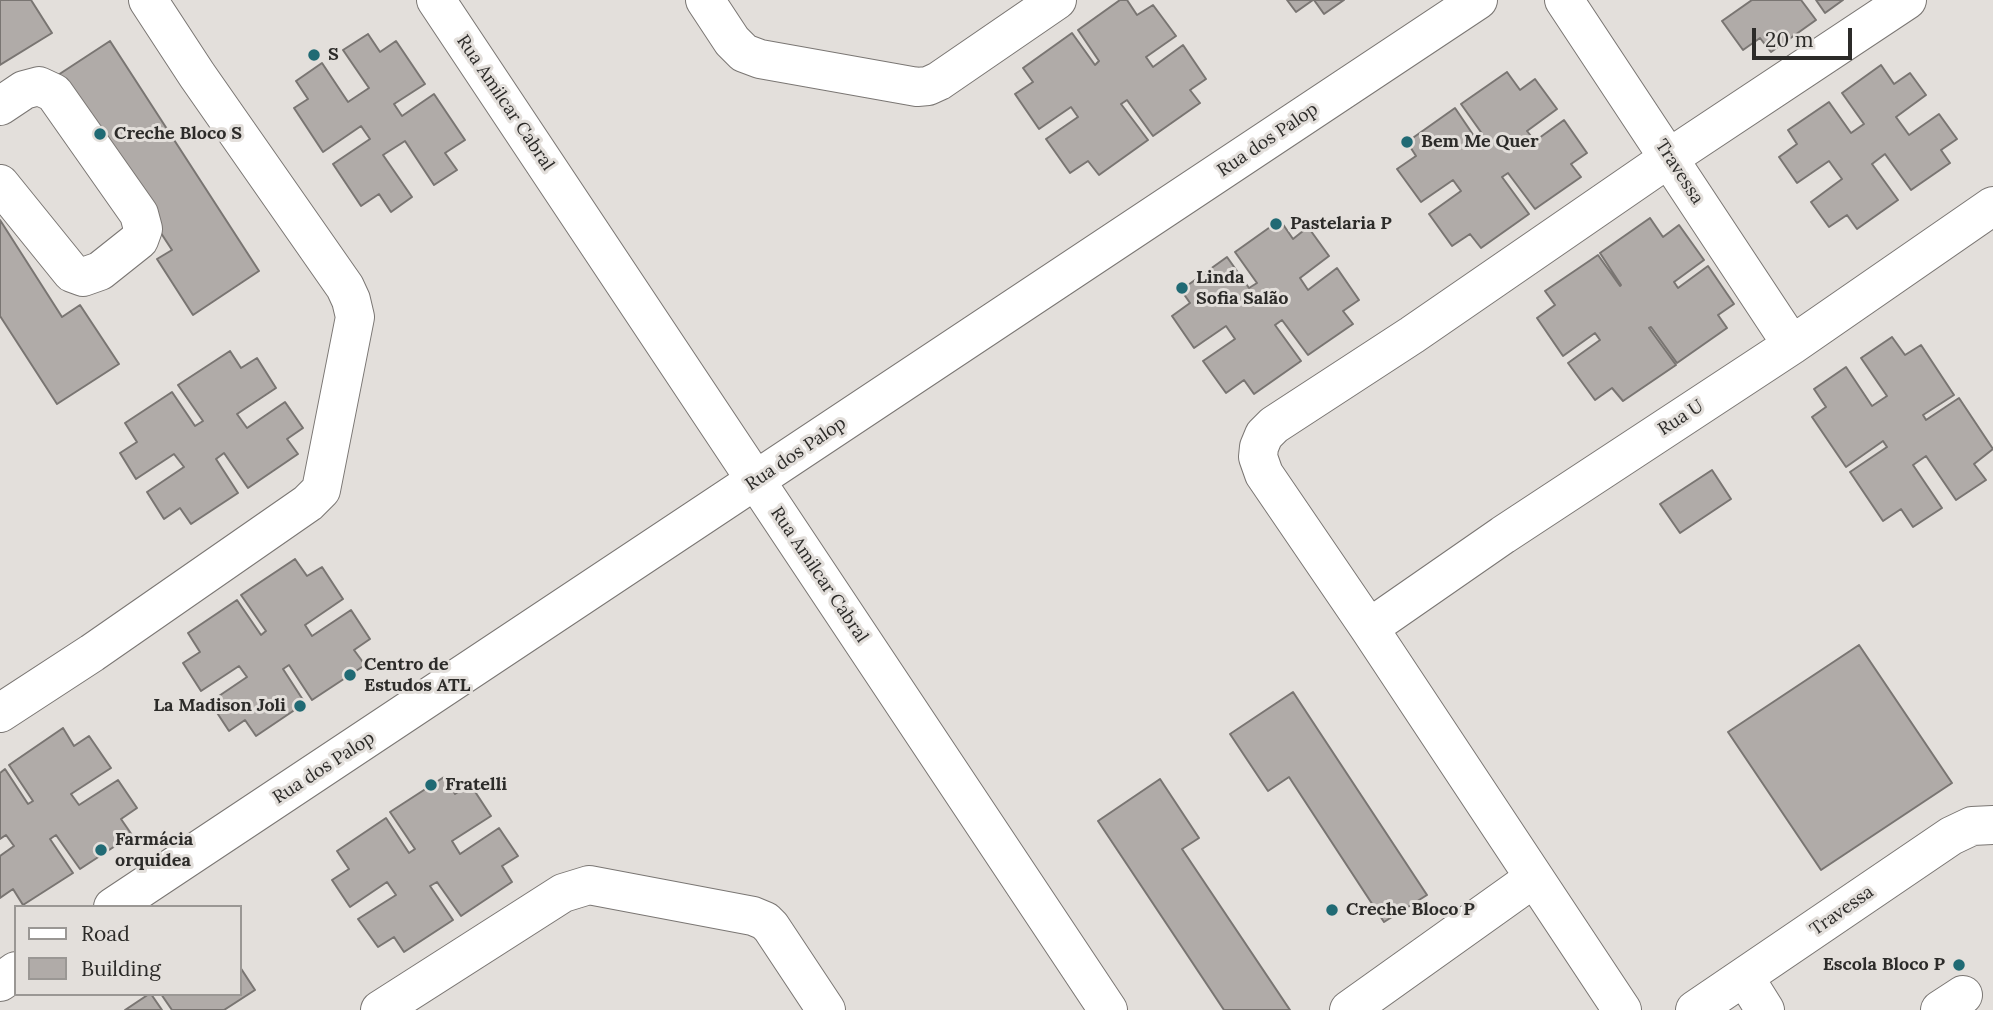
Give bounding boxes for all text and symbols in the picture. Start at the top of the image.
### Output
scale bar [1755,14,1855,58]
text: 20 m [1765,26,1814,53]
street label: Rua Amilcar Cabral [452,31,558,175]
place label: S [328,44,339,66]
marker: S [306,47,322,63]
street label: Rua dos Palop [1214,98,1322,182]
place label: Creche Bloco S [114,123,242,145]
marker: Creche Bloco S [92,126,108,142]
place label: Bem Me Quer [1421,131,1539,153]
marker: Bem Me Quer [1399,134,1415,150]
street label: Travessa [1650,136,1708,208]
place label: Pastelaria P [1290,213,1392,235]
marker: Pastelaria P [1268,216,1284,232]
place label: Linda Sofia Salão [1196,267,1288,310]
marker: Linda Sofia Salão [1174,280,1190,296]
street label: Rua U [1654,395,1708,441]
street label: Rua dos Palop [742,412,850,496]
street label: Rua Amilcar Cabral [766,503,872,647]
place label: Centro de Estudos ATL [364,654,470,696]
marker: Centro de Estudos ATL [342,667,358,683]
place label: La Madison Joli [153,695,286,717]
marker: La Madison Joli [292,698,308,714]
street label: Rua dos Palop [269,727,379,809]
place label: Fratelli [445,774,507,796]
marker: Fratelli [423,777,439,793]
place label: Farmácia orquidea [115,829,193,872]
marker: Farmácia orquidea [93,842,109,858]
street label: Travessa [1806,881,1878,941]
place label: Creche Bloco P [1346,899,1475,921]
marker: Creche Bloco P [1324,902,1340,918]
legend [14,905,242,996]
text: Road [81,920,130,947]
place label: Escola Bloco P [1823,954,1945,976]
text: Building [81,955,161,982]
marker: Escola Bloco P [1951,957,1967,973]

